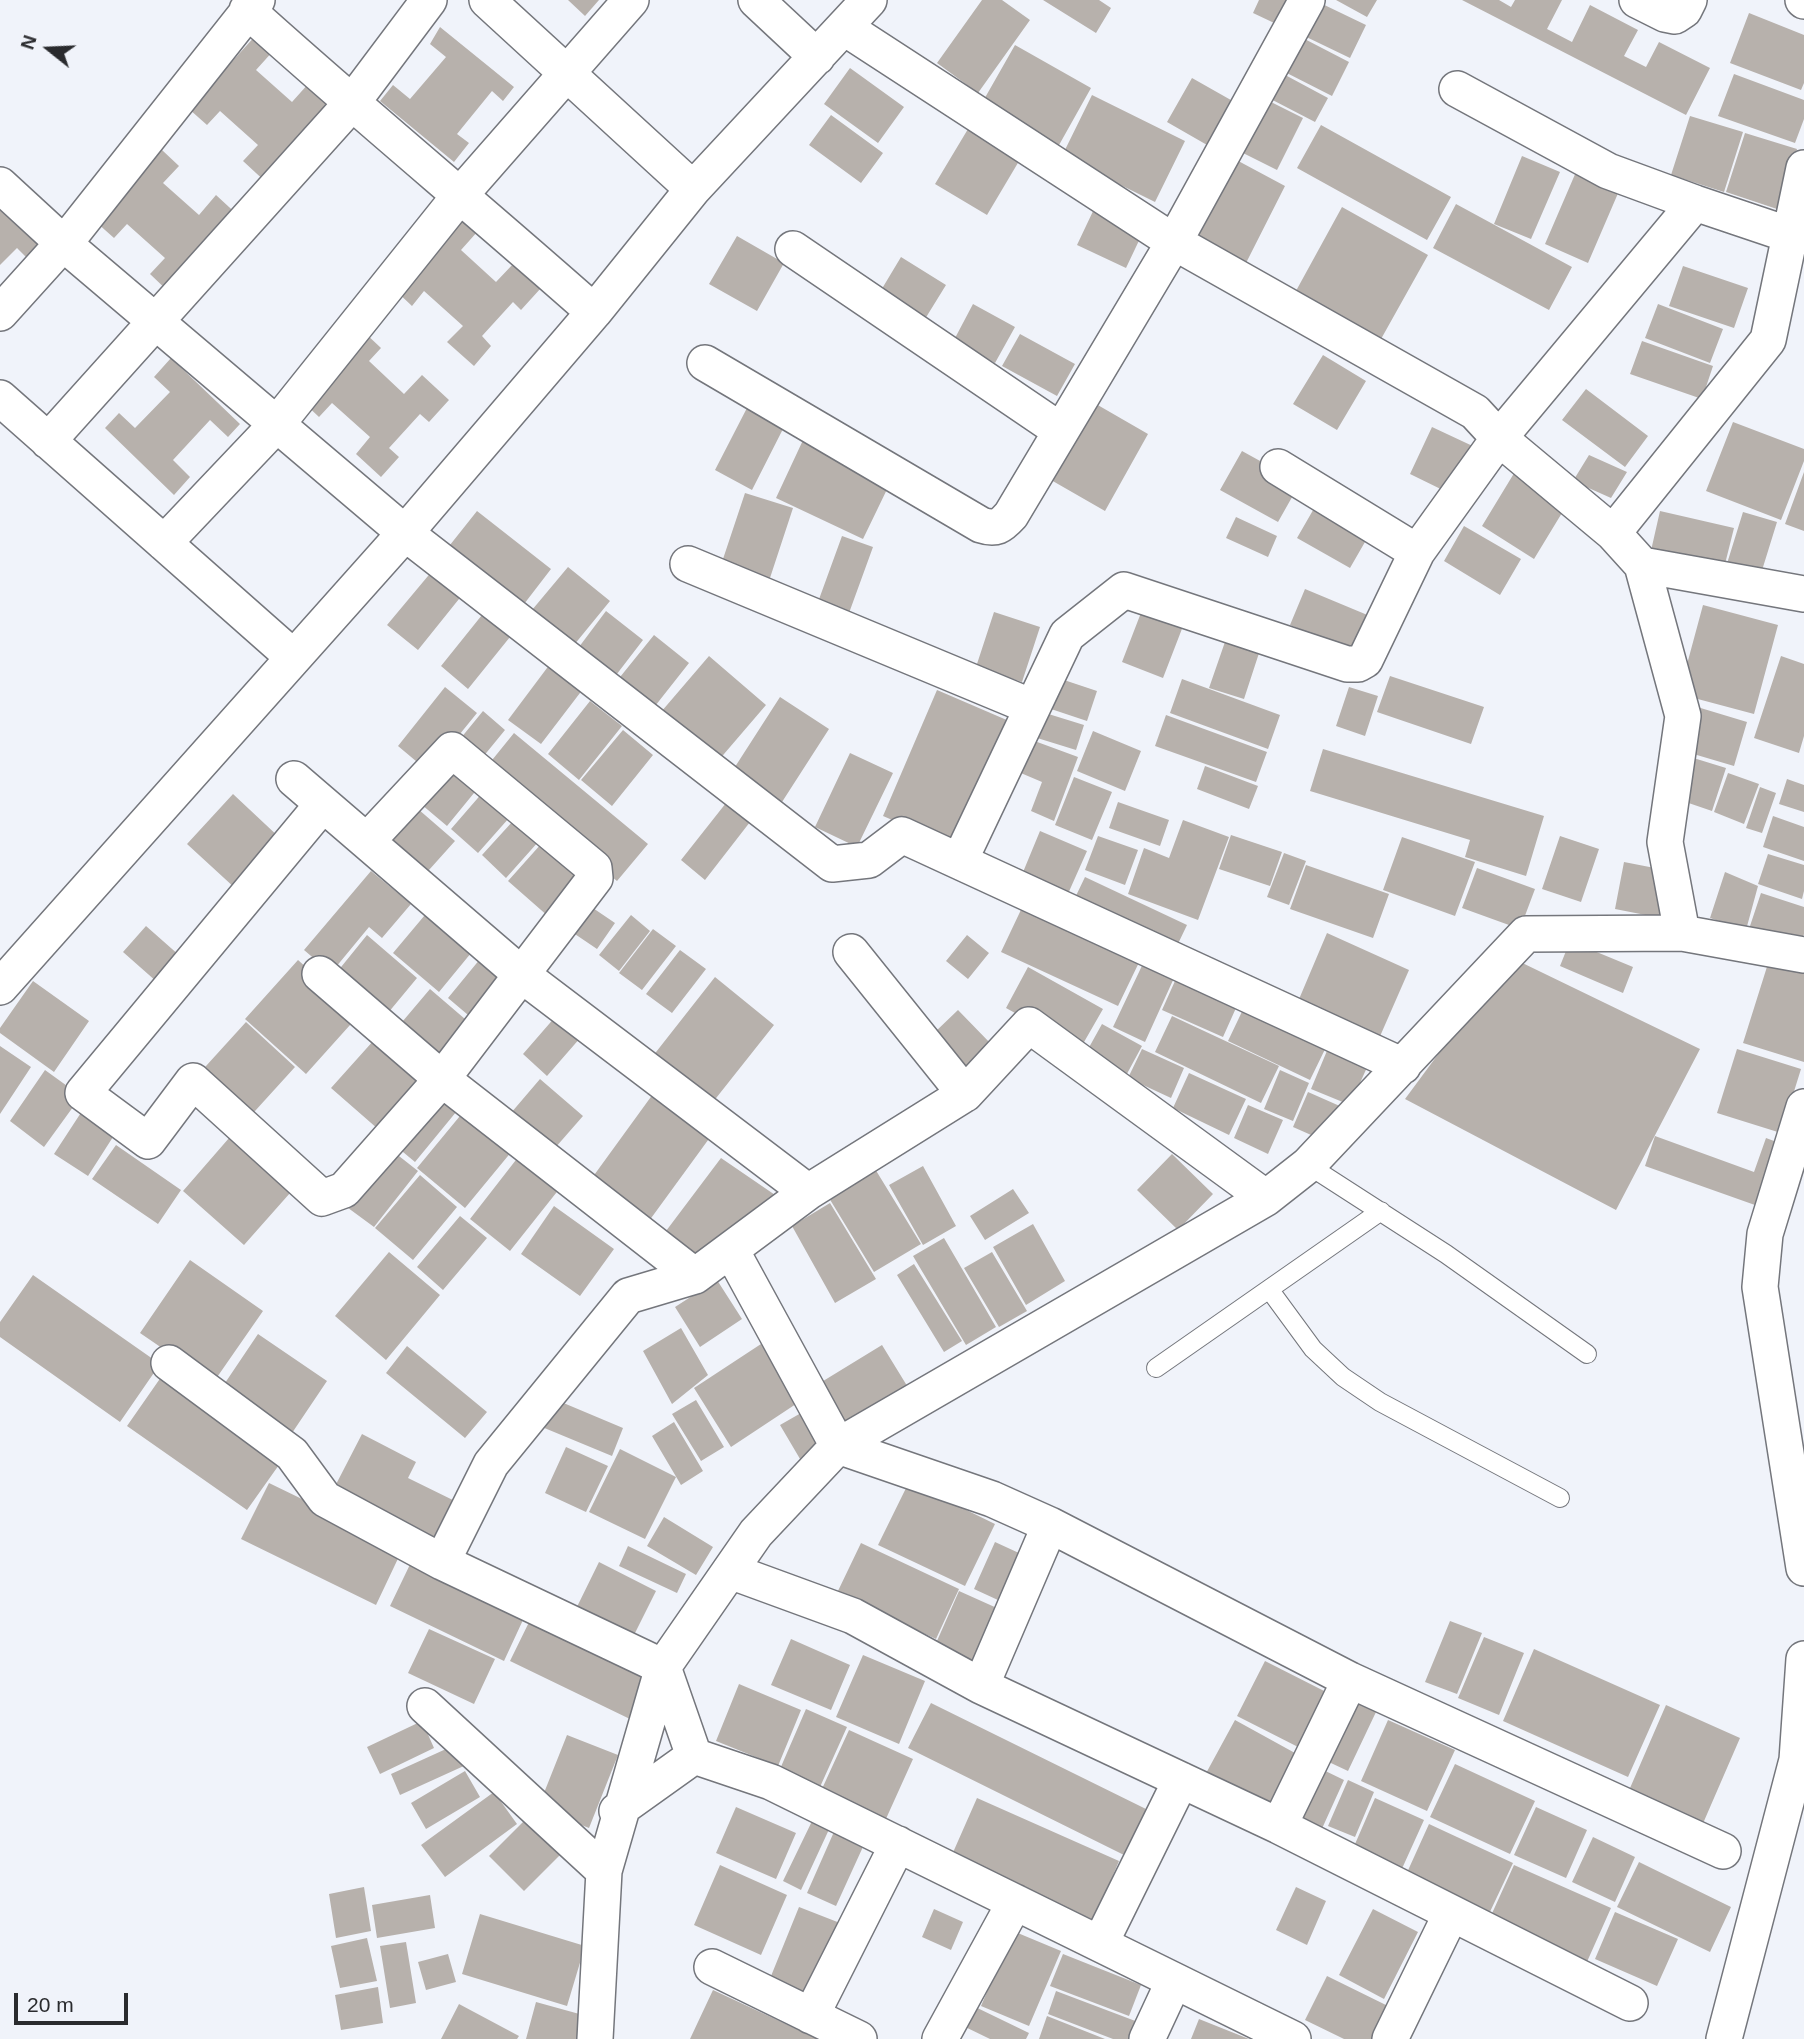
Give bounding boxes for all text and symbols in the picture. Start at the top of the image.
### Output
north arrow [14,14,84,84]
text: N [16,33,41,52]
scale bar [18,1980,131,2024]
text: 20 m [27,1993,74,2016]

